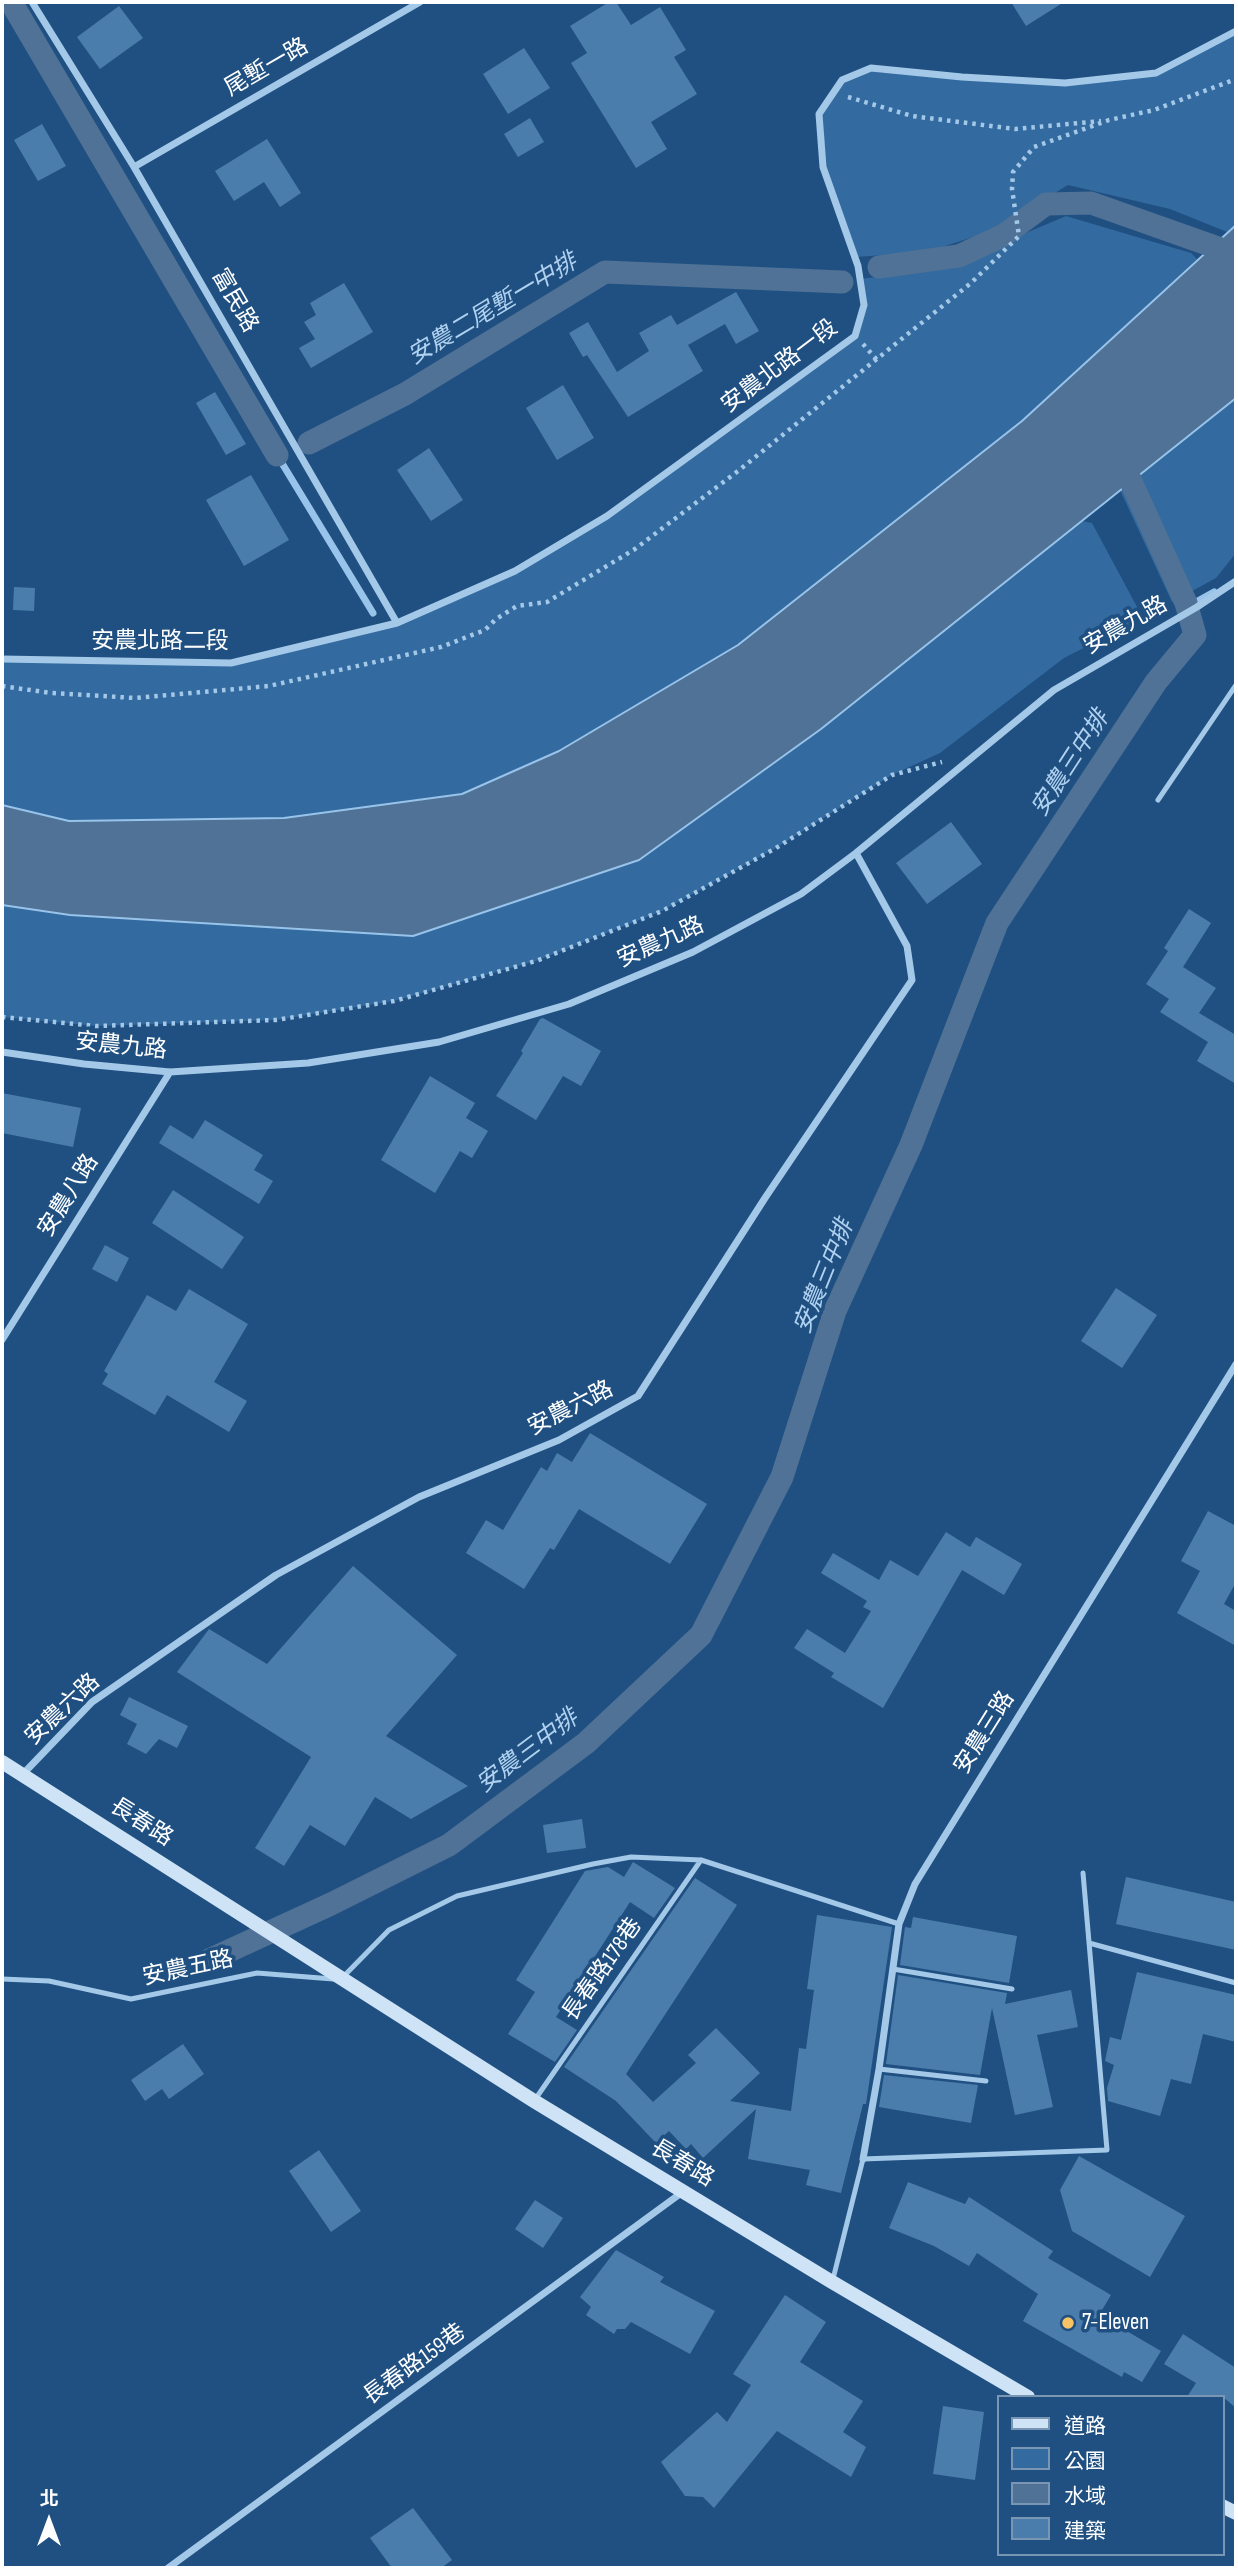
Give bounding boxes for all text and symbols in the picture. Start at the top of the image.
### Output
street label: 尾塹一路 [220,33,314,103]
water label: 安農二尾塹一中排 [403,248,583,372]
street label: 富民路 [205,264,263,338]
street label: 安農北路一段 [717,314,843,420]
street label: 安農九路 [1079,591,1173,661]
street label: 安農北路二段 [91,628,229,656]
water label: 安農三中排 [1026,706,1116,822]
street label: 安農九路 [613,912,709,974]
street label: 安農九路 [74,1028,168,1066]
street label: 安農八路 [33,1150,105,1242]
water label: 安農三中排 [789,1216,861,1338]
street label: 安農六路 [524,1376,618,1442]
street label: 安農六路 [20,1669,106,1751]
street label: 安農三路 [949,1687,1021,1779]
water label: 安農三中排 [471,1704,585,1800]
street label: 長春路 [104,1793,178,1853]
street label: 長春路178巷 [558,1913,648,2027]
street label: 安農五路 [140,1946,236,1992]
street label: 長春路 [645,2134,719,2194]
place label: 7-Eleven [1082,2309,1149,2337]
marker: 7-Eleven [1060,2315,1076,2331]
street label: 長春路159巷 [359,2319,471,2411]
legend [996,2395,1224,2556]
text: 道路 [1064,2414,1106,2439]
text: 公園 [1064,2449,1106,2474]
text: 水域 [1064,2484,1106,2509]
north arrow [14,2486,84,2556]
text: 北 [39,2488,59,2511]
text: 建築 [1064,2519,1106,2544]

